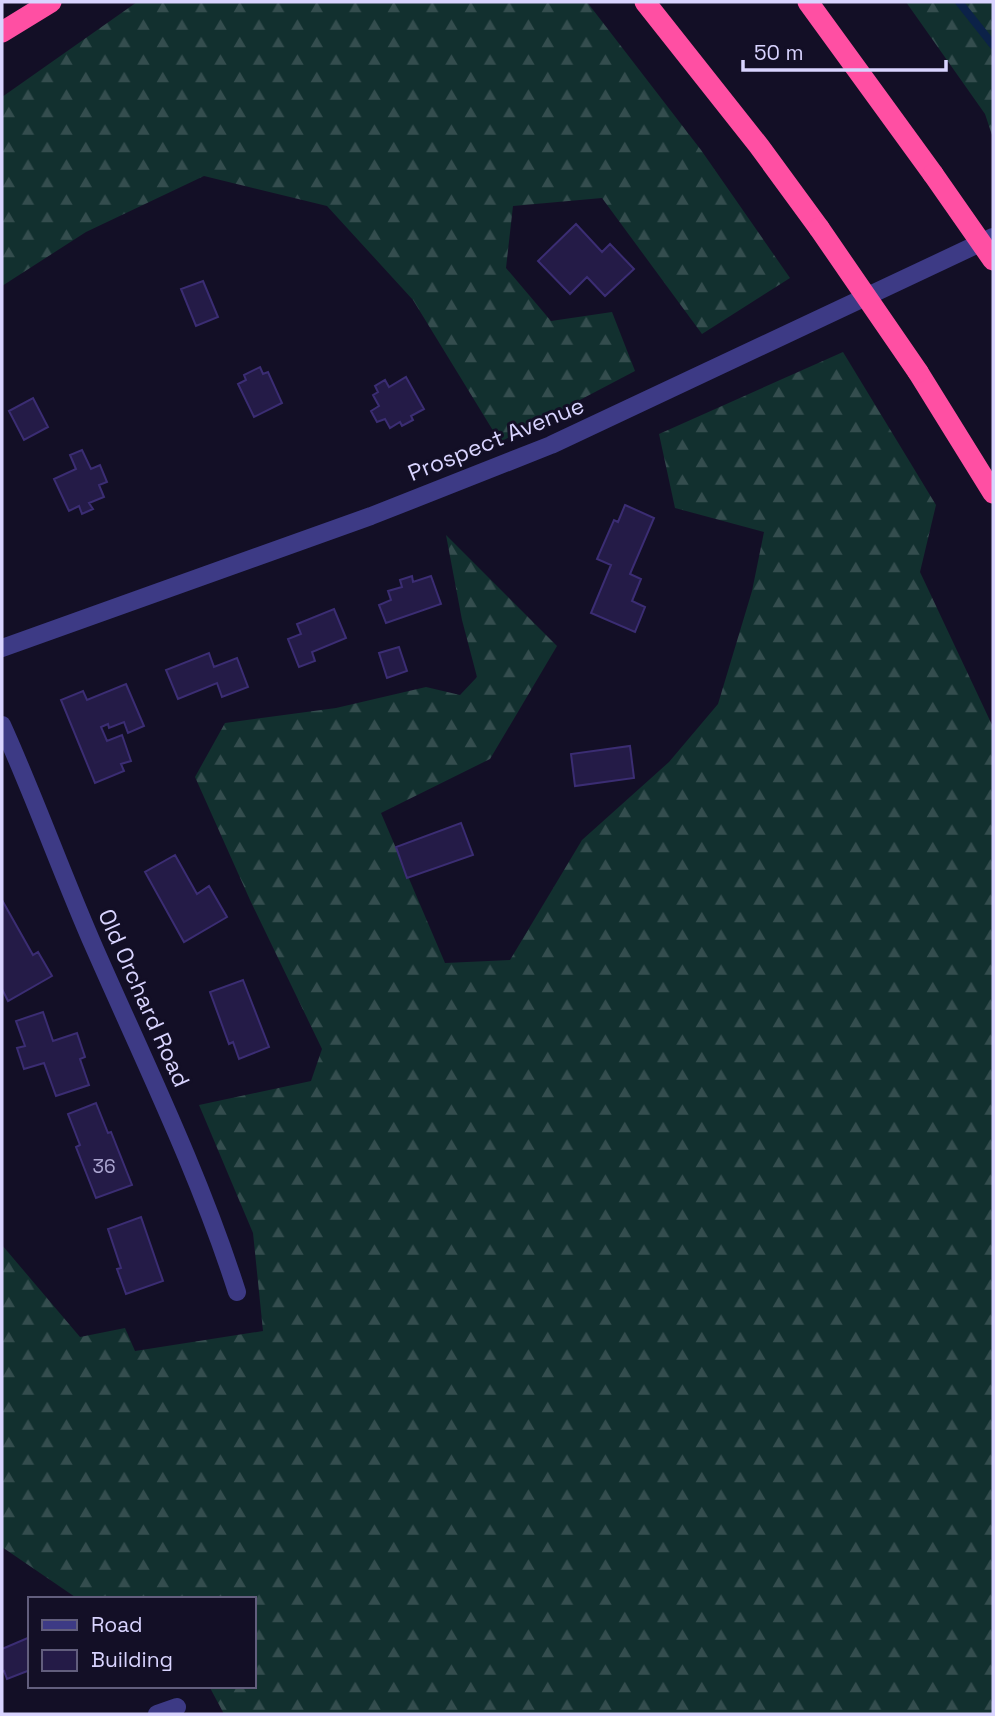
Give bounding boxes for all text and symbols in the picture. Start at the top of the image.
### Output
scale bar [743,28,946,72]
text: 50 m [754,39,804,66]
street label: Prospect Avenue [403,390,589,488]
street label: Old Orchard Road [91,904,197,1092]
house number: 36 [92,1154,116,1179]
legend [28,1597,256,1688]
text: Road [91,1611,143,1638]
text: Building [91,1646,173,1673]

